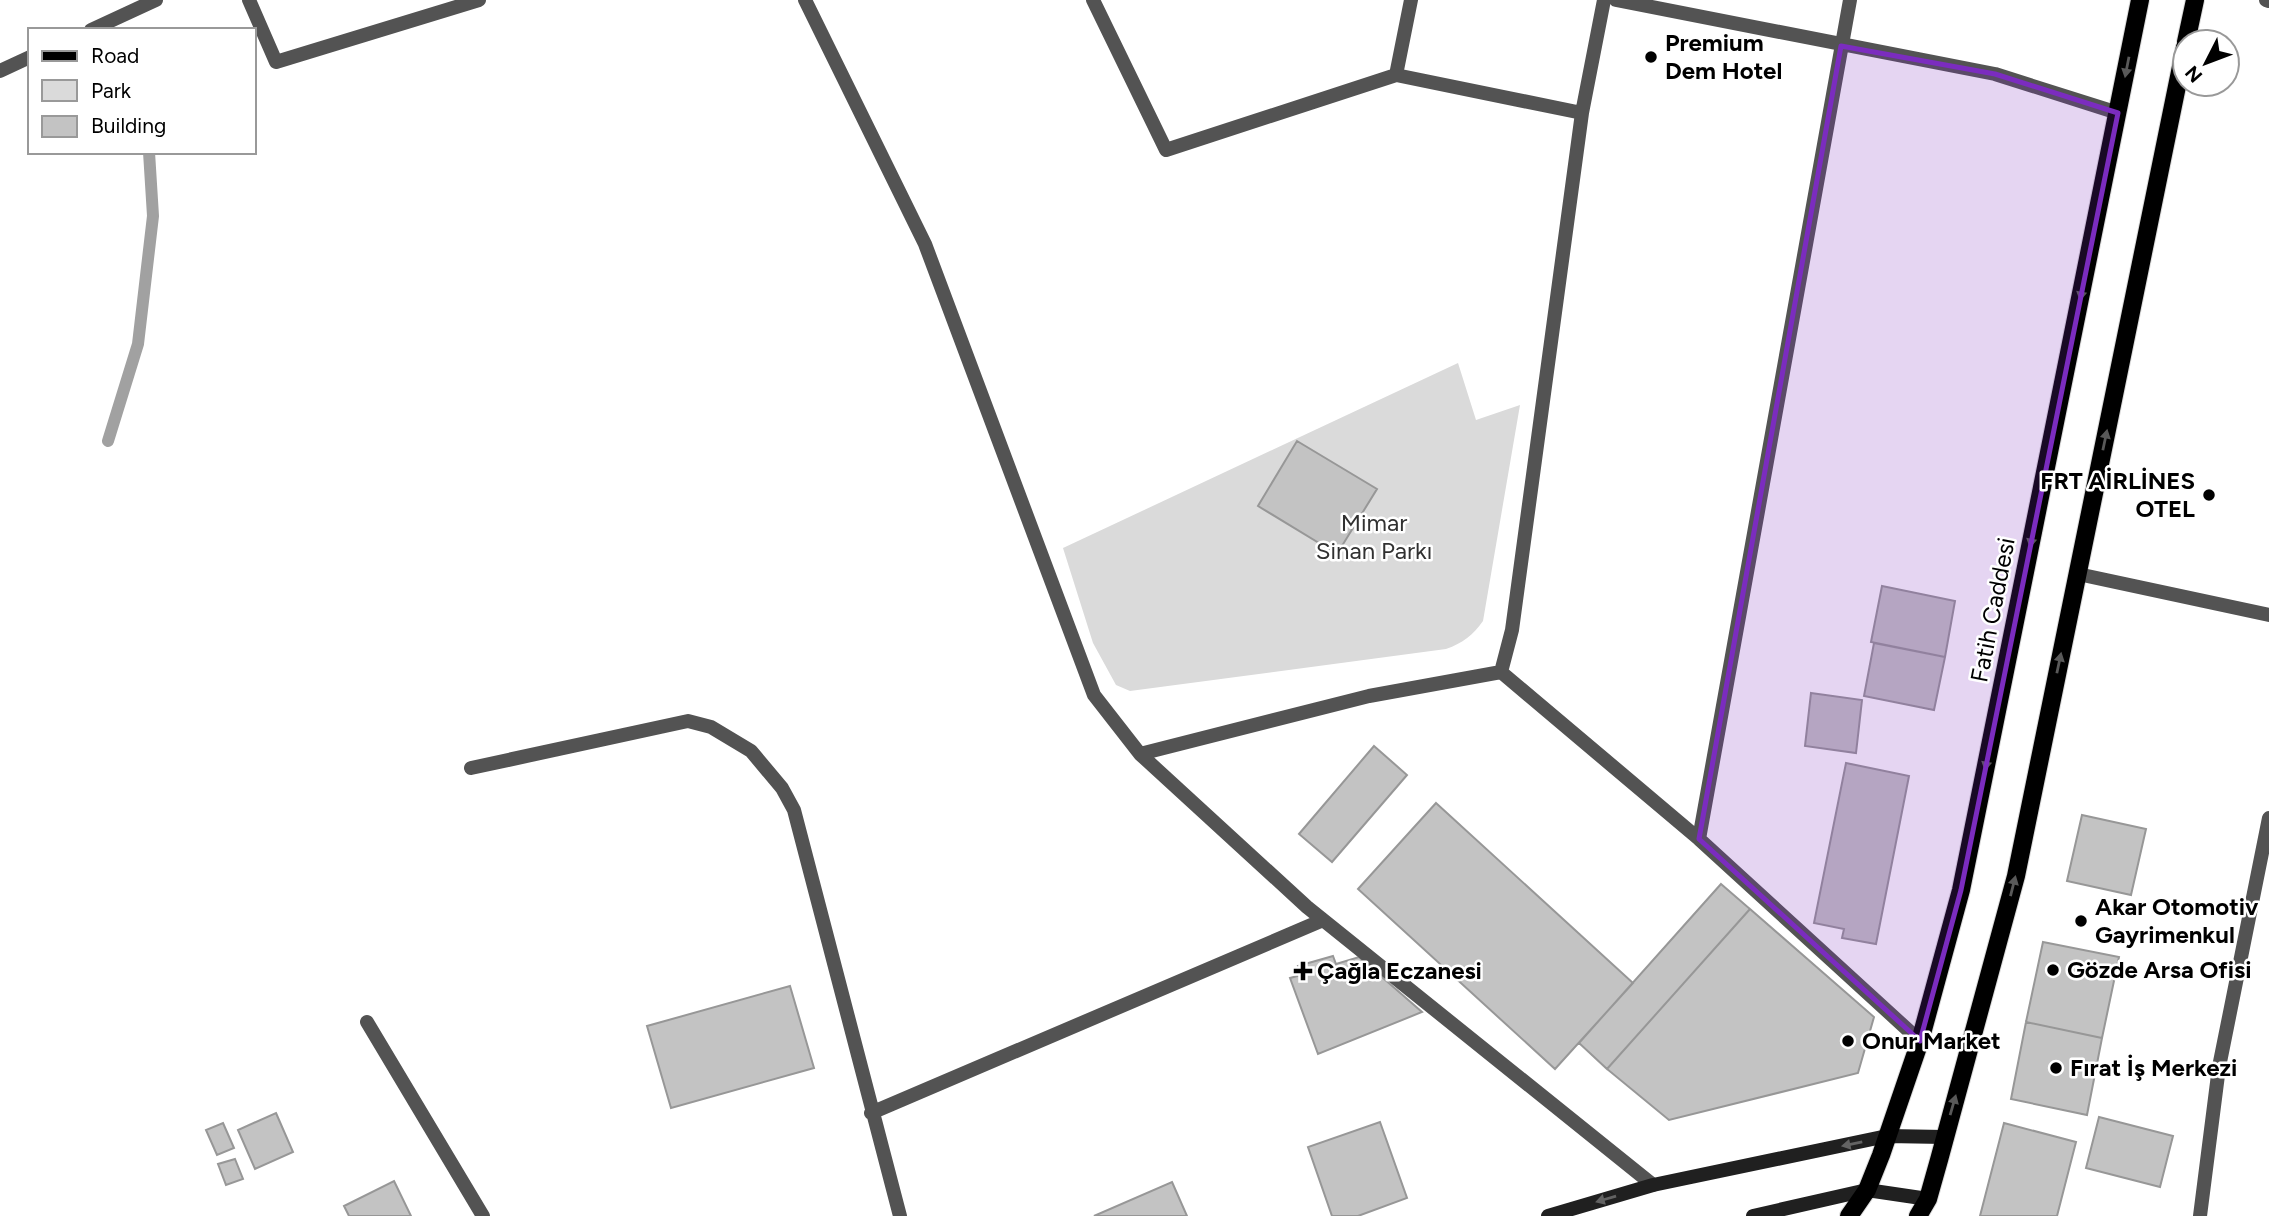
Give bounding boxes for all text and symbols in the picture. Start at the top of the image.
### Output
legend [28,28,256,154]
place label: Premium Dem Hotel [1665,28,1782,85]
north arrow [2171,28,2241,98]
text: Road [91,43,139,68]
marker: Premium Dem Hotel [1643,49,1659,65]
one-way arrow [2121,56,2132,78]
text: N [2180,61,2207,87]
text: Park [91,78,132,103]
text: Building [91,113,166,138]
one-way arrow [2076,279,2087,301]
one-way arrow [2100,429,2111,451]
place label: FRT AİRLİNES OTEL [2040,466,2195,523]
marker: FRT AİRLİNES OTEL [2201,487,2217,503]
park label: Mimar Sinan Parkı [1316,508,1432,565]
one-way arrow [2027,526,2038,548]
street label: Fatih Caddesi [1964,535,2021,685]
one-way arrow [2054,652,2065,674]
one-way arrow [1982,749,1993,771]
one-way arrow [2008,874,2019,896]
place label: Akar Otomotiv Gayrimenkul [2095,892,2259,949]
marker: Akar Otomotiv Gayrimenkul [2073,913,2089,929]
place label: Gözde Arsa Ofisi [2067,955,2252,984]
place label: Çağla Eczanesi [1317,956,1482,985]
marker: Gözde Arsa Ofisi [2045,962,2061,978]
marker: Çağla Eczanesi [1295,963,1311,979]
place label: Onur Market [1862,1026,2001,1055]
marker: Onur Market [1840,1033,1856,1049]
place label: Fırat İş Merkezi [2070,1053,2237,1082]
marker: Fırat İş Merkezi [2048,1060,2064,1076]
one-way arrow [1949,1094,1959,1115]
one-way arrow [1841,1138,1863,1149]
one-way arrow [1595,1194,1617,1205]

